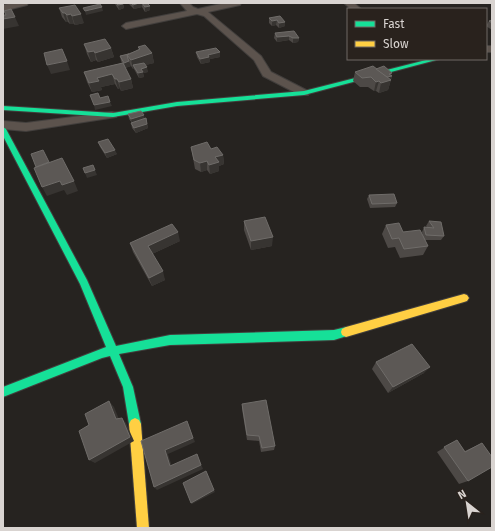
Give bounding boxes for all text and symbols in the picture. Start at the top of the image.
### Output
legend [347,8,487,60]
text: Fast [383,17,405,31]
text: Slow [383,37,409,51]
north arrow [447,483,487,523]
text: N [456,487,469,502]

